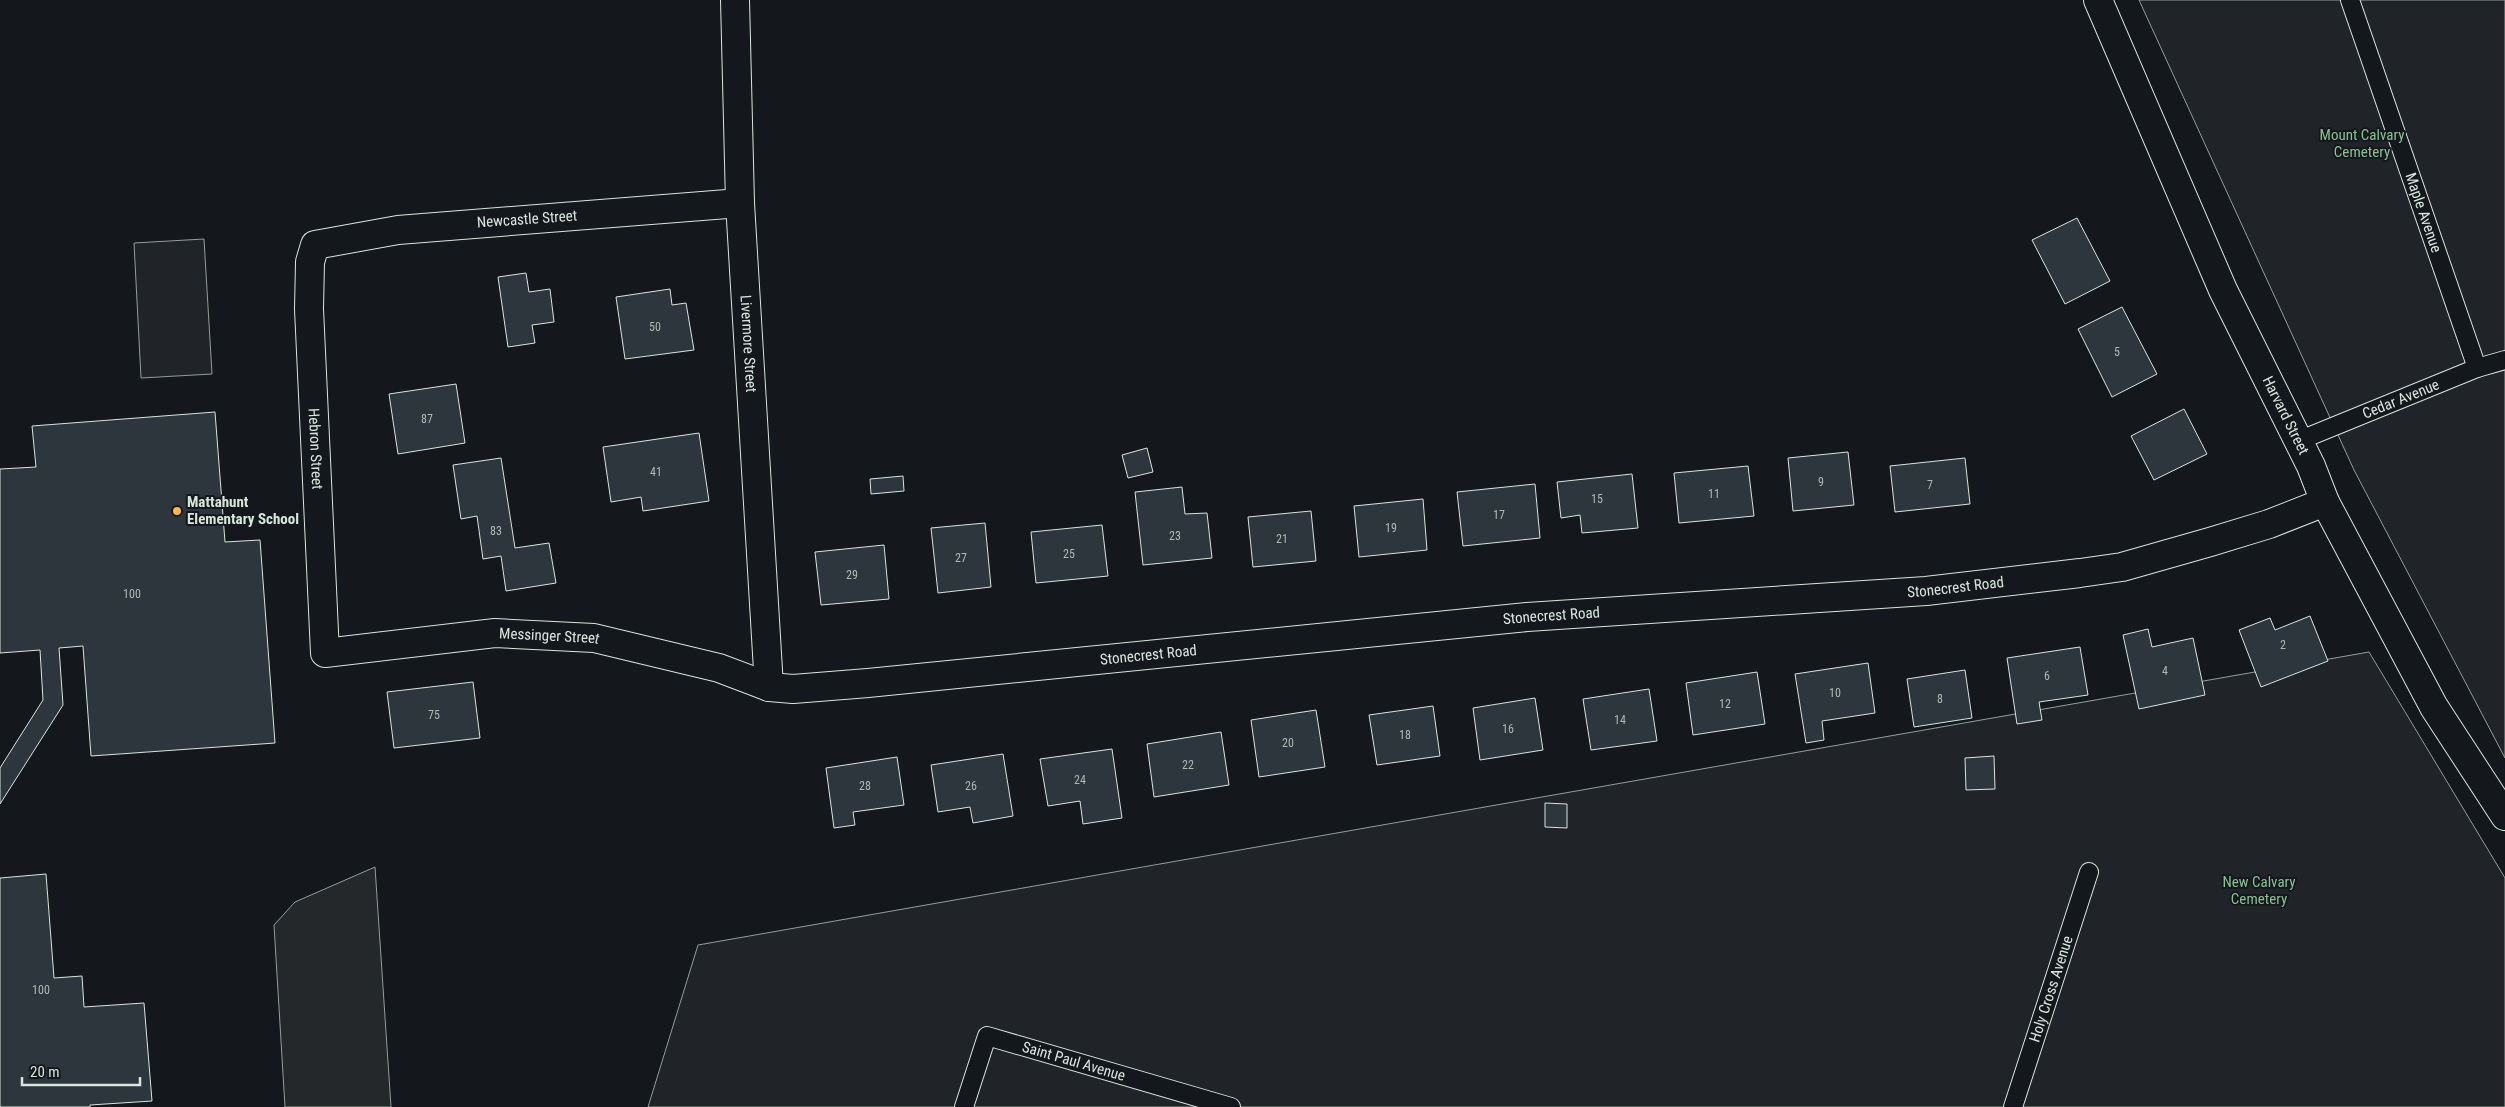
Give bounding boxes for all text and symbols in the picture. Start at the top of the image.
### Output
park label: Mount Calvary Cemetery [2320,126,2404,161]
street label: Maple Avenue [2401,170,2445,255]
street label: Newcastle Street [476,207,578,231]
street label: Livermore Street [737,295,760,393]
house number: 50 [649,320,661,334]
house number: 5 [2114,345,2120,359]
street label: Harvard Street [2259,373,2313,458]
street label: Cedar Avenue [2360,375,2442,423]
street label: Hebron Street [305,408,326,490]
house number: 87 [421,412,433,426]
house number: 41 [650,465,662,479]
house number: 9 [1818,475,1824,489]
house number: 7 [1927,478,1933,492]
house number: 11 [1708,487,1720,501]
house number: 15 [1591,492,1603,506]
place label: Mattahunt Elementary School [187,493,299,528]
marker: Mattahunt Elementary School [171,505,183,517]
house number: 17 [1493,508,1505,522]
house number: 19 [1385,521,1397,535]
house number: 83 [490,524,502,538]
house number: 23 [1169,529,1181,543]
house number: 21 [1276,532,1288,546]
house number: 25 [1063,547,1075,561]
house number: 27 [955,551,967,565]
house number: 29 [846,568,858,582]
street label: Stonecrest Road [1907,573,2005,601]
house number: 100 [123,587,141,601]
street label: Stonecrest Road [1502,603,1601,628]
street label: Messinger Street [499,624,601,648]
house number: 2 [2280,638,2286,652]
street label: Stonecrest Road [1099,641,1198,669]
house number: 4 [2162,664,2168,678]
house number: 6 [2044,669,2050,683]
house number: 10 [1829,686,1841,700]
house number: 8 [1937,692,1943,706]
house number: 12 [1719,697,1731,711]
house number: 75 [428,708,440,722]
house number: 14 [1614,713,1626,727]
house number: 16 [1502,722,1514,736]
house number: 18 [1399,728,1411,742]
house number: 20 [1282,736,1294,750]
house number: 22 [1182,758,1194,772]
house number: 24 [1074,773,1086,787]
house number: 28 [859,779,871,793]
house number: 26 [965,779,977,793]
park label: New Calvary Cemetery [2222,873,2296,908]
street label: Holy Cross Avenue [2026,934,2077,1045]
house number: 100 [32,983,50,997]
street label: Saint Paul Avenue [1020,1038,1127,1085]
scale bar [22,1054,140,1086]
text: 20 m [30,1063,60,1081]

